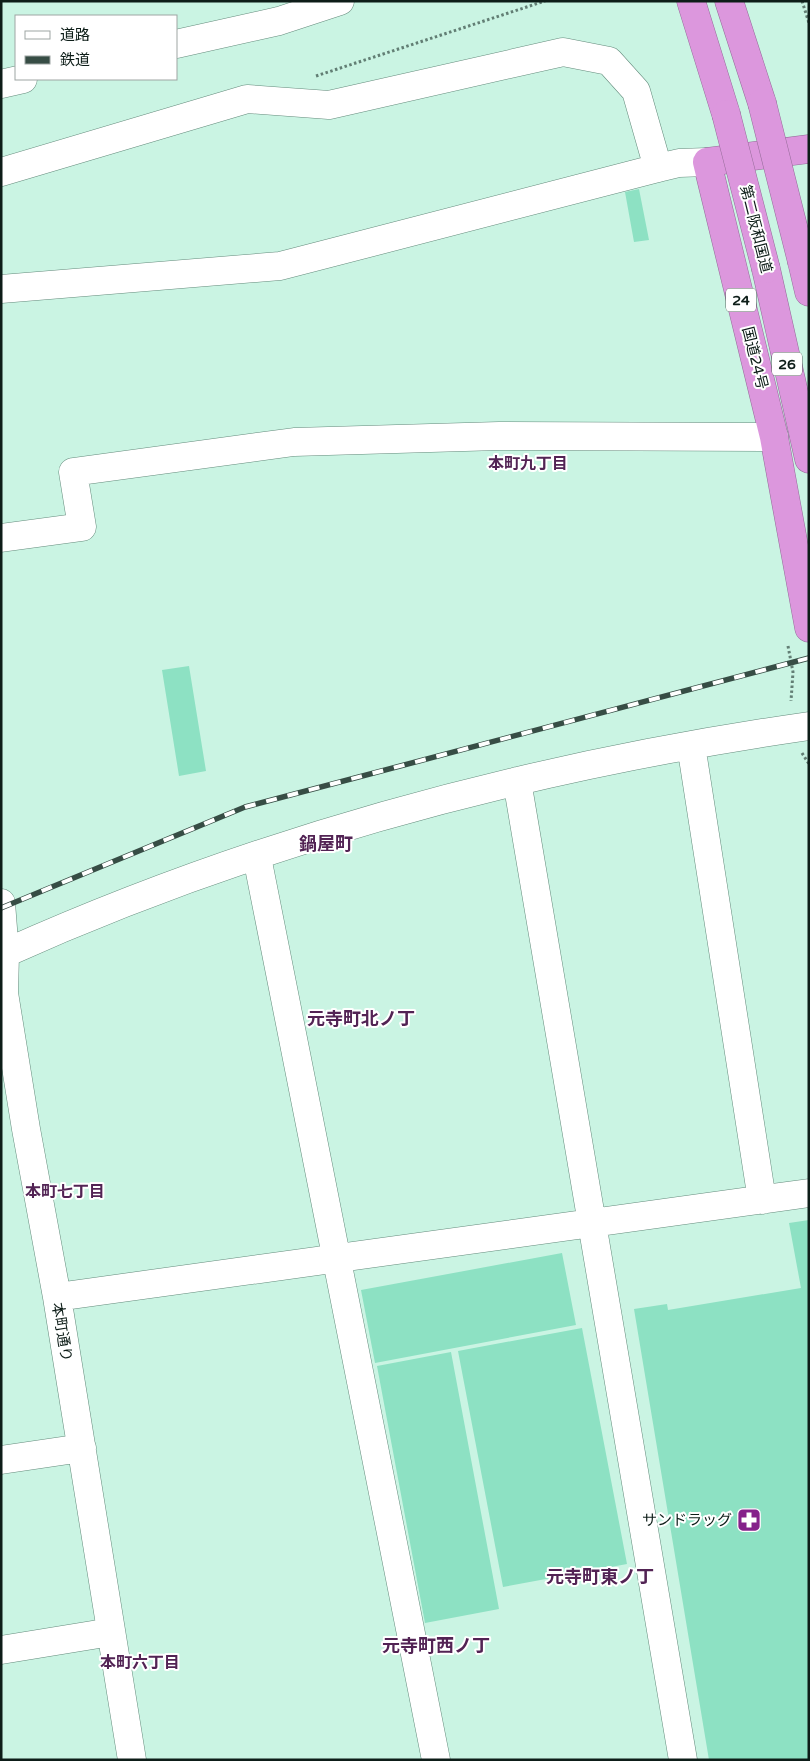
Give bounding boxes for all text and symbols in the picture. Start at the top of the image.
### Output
legend [15,15,178,80]
text: 道路 [60,26,90,44]
text: 鉄道 [60,51,90,69]
street label: 第二阪和国道 [736,183,776,275]
road number: 24 [726,288,756,312]
street label: 国道24号 [739,325,771,391]
road number: 26 [772,352,802,376]
district label: 本町九丁目 [488,454,568,474]
district label: 鍋屋町 [299,833,353,855]
district label: 元寺町北ノ丁 [307,1008,415,1030]
district label: 本町七丁目 [25,1182,105,1202]
street label: 本町通り [48,1301,76,1363]
pharmacy icon: サンドラッグ [736,1507,762,1533]
place label: サンドラッグ [642,1511,732,1529]
district label: 元寺町東ノ丁 [546,1566,654,1588]
district label: 元寺町西ノ丁 [382,1635,490,1657]
district label: 本町六丁目 [100,1653,180,1673]

